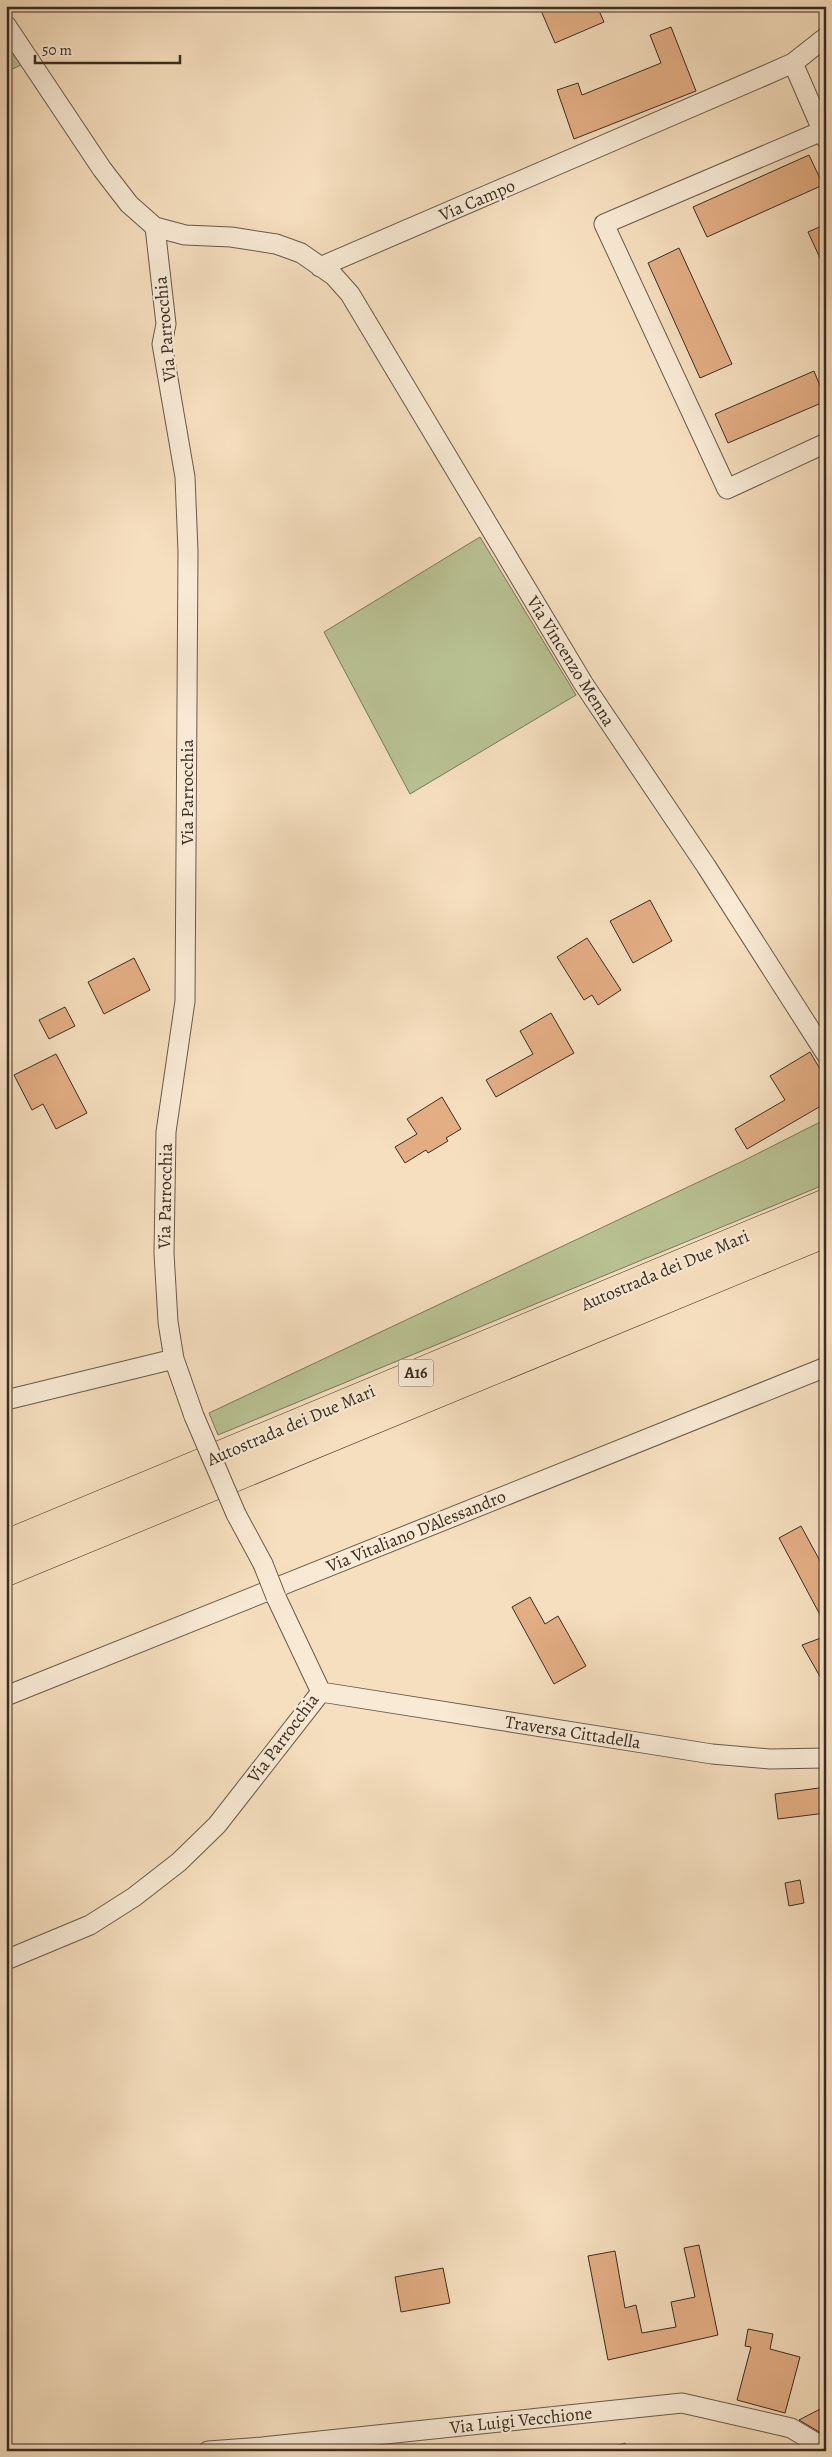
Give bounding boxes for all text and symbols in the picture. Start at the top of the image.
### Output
scale bar [35,32,180,64]
text: 50 m [42,40,72,60]
street label: Via Campo [434,173,519,227]
street label: Via Parrocchia [148,275,182,384]
street label: Via Vincenzo Menna [521,590,621,731]
street label: Via Parrocchia [175,738,199,846]
street label: Via Parrocchia [152,1142,178,1250]
street label: Autostrada dei Due Mari [576,1224,753,1317]
road number: A16 [398,1360,434,1386]
street label: Autostrada dei Due Mari [202,1379,379,1472]
street label: Via Vitaliano D'Alessandro [322,1484,509,1578]
street label: Via Parrocchia [241,1688,325,1788]
street label: Traversa Cittadella [503,1709,643,1755]
street label: Via Luigi Vecchione [448,2401,593,2440]

